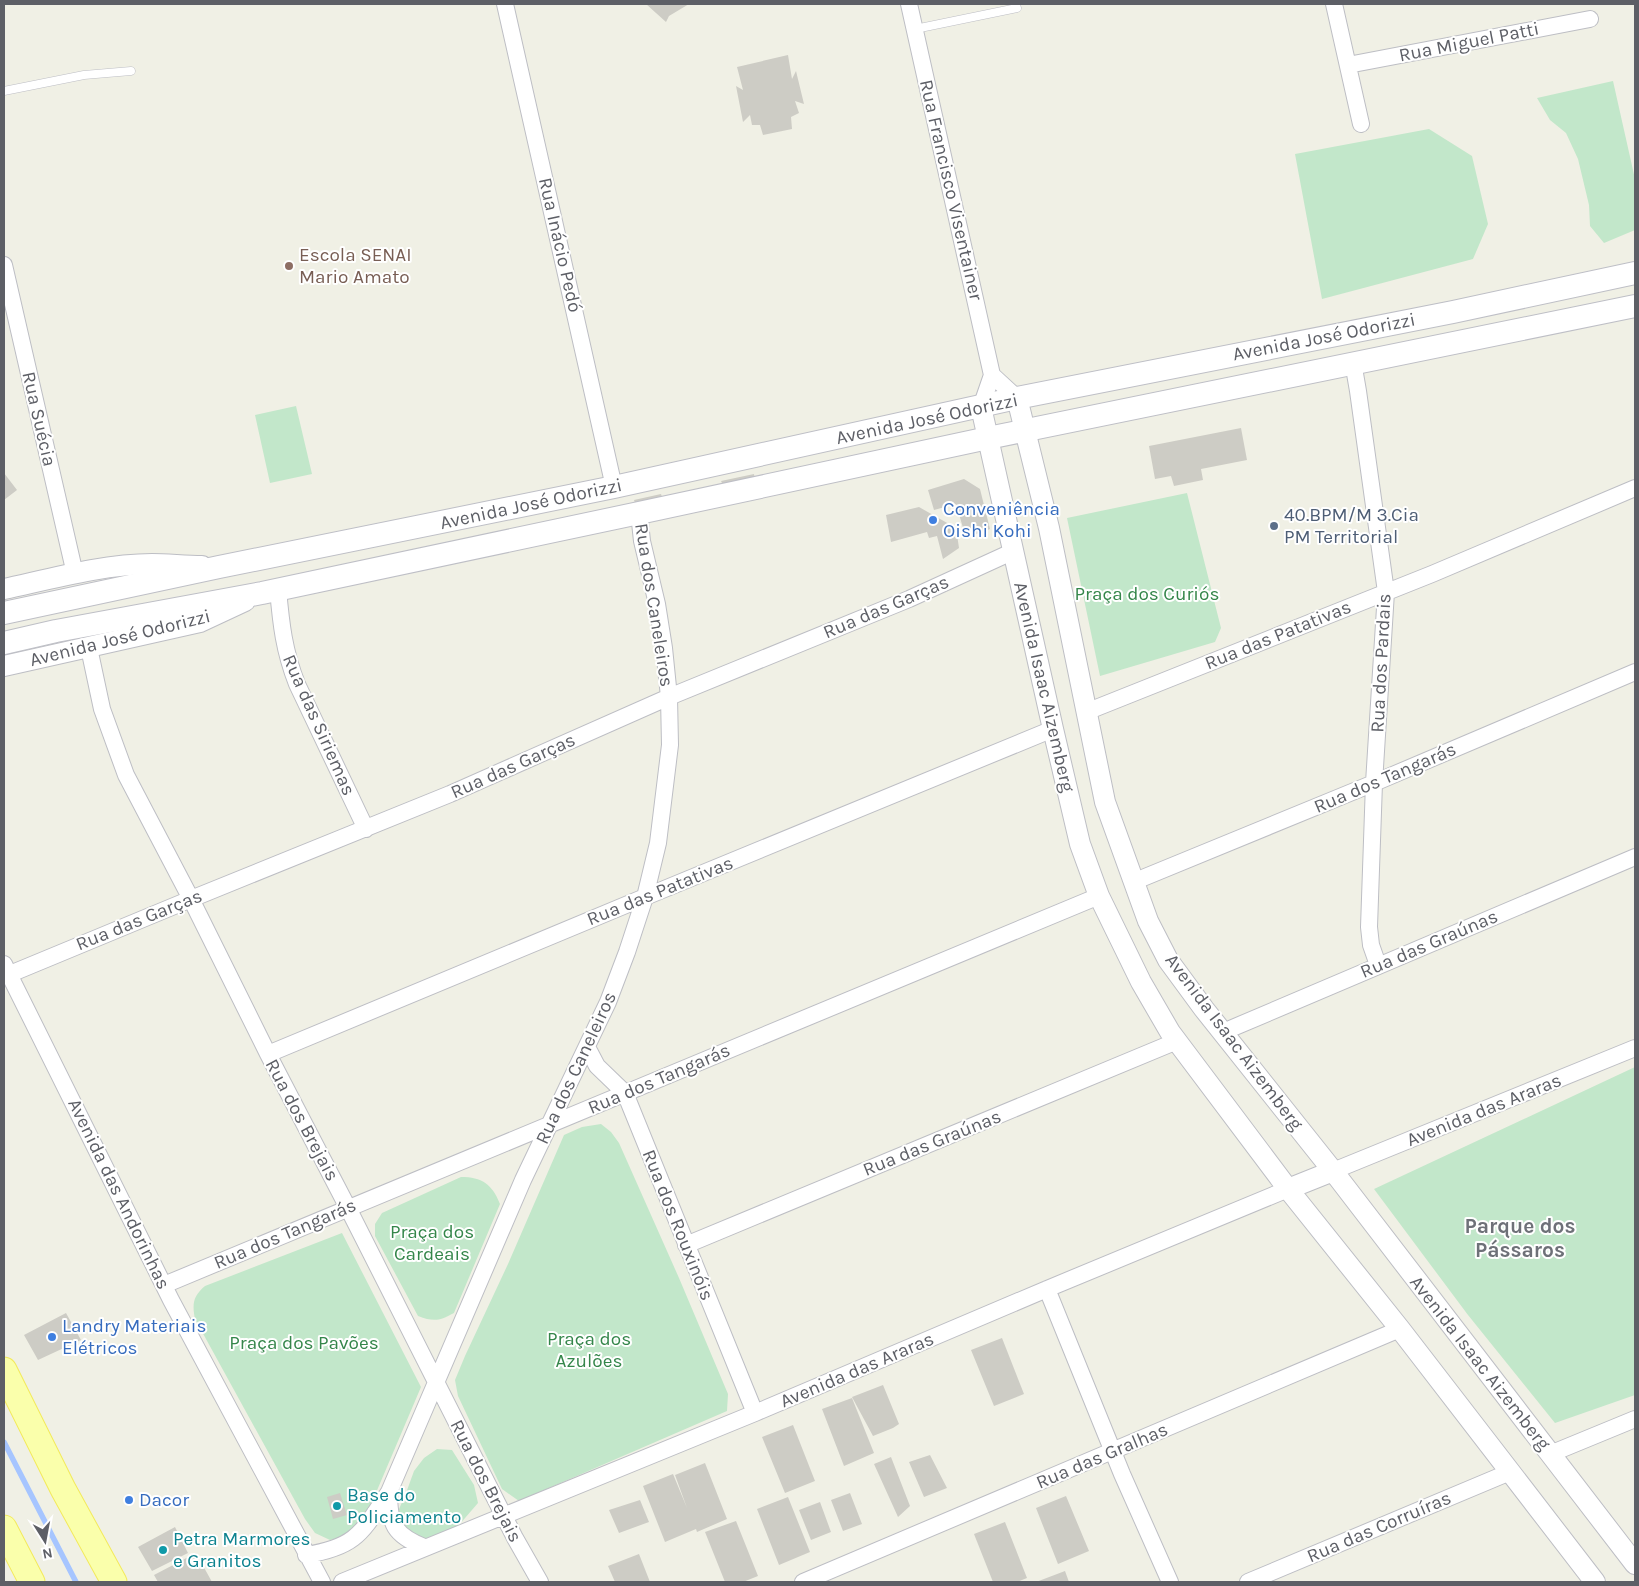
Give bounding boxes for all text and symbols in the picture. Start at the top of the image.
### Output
street label: Rua Miguel Patti [1397,18,1541,66]
street label: Rua Francisco Visentainer [915,77,987,303]
street label: Rua Inácio Pedó [534,175,586,315]
place label: Escola SENAI Mario Amato [299,244,412,288]
marker: Escola SENAI Mario Amato [283,260,295,272]
street label: Avenida José Odorizzi [1231,308,1417,366]
street label: Rua Suécia [17,369,61,469]
street label: Avenida José Odorizzi [834,389,1020,449]
street label: Avenida José Odorizzi [438,474,624,534]
place label: Conveniência Oishi Kohi [943,498,1060,542]
place label: 40.BPM/M 3.Cia PM Territorial [1284,504,1419,548]
marker: Conveniência Oishi Kohi [927,514,939,526]
marker: 40.BPM/M 3.Cia PM Territorial [1268,520,1280,532]
street label: Rua dos Caneleiros [630,522,678,688]
street label: Rua das Garças [820,571,952,643]
street label: Avenida Isaac Aizemberg [1009,580,1079,795]
park label: Praça dos Curiós [1075,583,1219,605]
street label: Rua dos Pardais [1366,593,1396,733]
street label: Rua das Patativas [1202,596,1354,674]
street label: Avenida José Odorizzi [27,605,213,671]
street label: Rua das Siriemas [278,651,360,799]
street label: Rua das Garças [447,729,579,803]
street label: Rua dos Tangarás [1310,738,1460,818]
street label: Rua das Patativas [584,852,736,930]
street label: Rua das Garças [73,885,205,955]
street label: Rua das Graúnas [1357,905,1501,983]
street label: Avenida Isaac Aizemberg [1160,949,1308,1135]
street label: Rua dos Caneleiros [531,988,621,1148]
street label: Rua dos Tangarás [584,1039,734,1119]
street label: Rua dos Brejais [261,1055,343,1185]
street label: Avenida das Araras [1403,1069,1565,1151]
street label: Avenida das Andorinhas [63,1095,175,1293]
street label: Rua das Graúnas [860,1105,1004,1181]
street label: Rua dos Rouxinóis [638,1146,718,1304]
street label: Rua dos Tangarás [210,1194,360,1274]
district label: Parque dos Pássaros [1465,1214,1576,1262]
park label: Praça dos Cardeais [390,1221,474,1265]
street label: Avenida Isaac Aizemberg [1405,1271,1555,1455]
place label: Landry Materiais Elétricos [62,1315,206,1359]
park label: Praça dos Azulões [547,1328,631,1372]
street label: Avenida das Araras [777,1328,937,1412]
marker: Landry Materiais Elétricos [46,1331,58,1343]
park label: Praça dos Pavões [229,1332,379,1354]
street label: Rua dos Brejais [446,1416,526,1546]
street label: Rua das Gralhas [1033,1418,1171,1494]
place label: Base do Policiamento [347,1484,461,1528]
street label: Rua das Corruíras [1304,1487,1454,1567]
place label: Dacor [139,1489,189,1511]
marker: Dacor [123,1494,135,1506]
marker: Base do Policiamento [331,1500,343,1512]
north arrow [20,1516,70,1566]
place label: Petra Marmores e Granitos [173,1528,310,1572]
text: N [41,1544,54,1563]
marker: Petra Marmores e Granitos [157,1544,169,1556]

